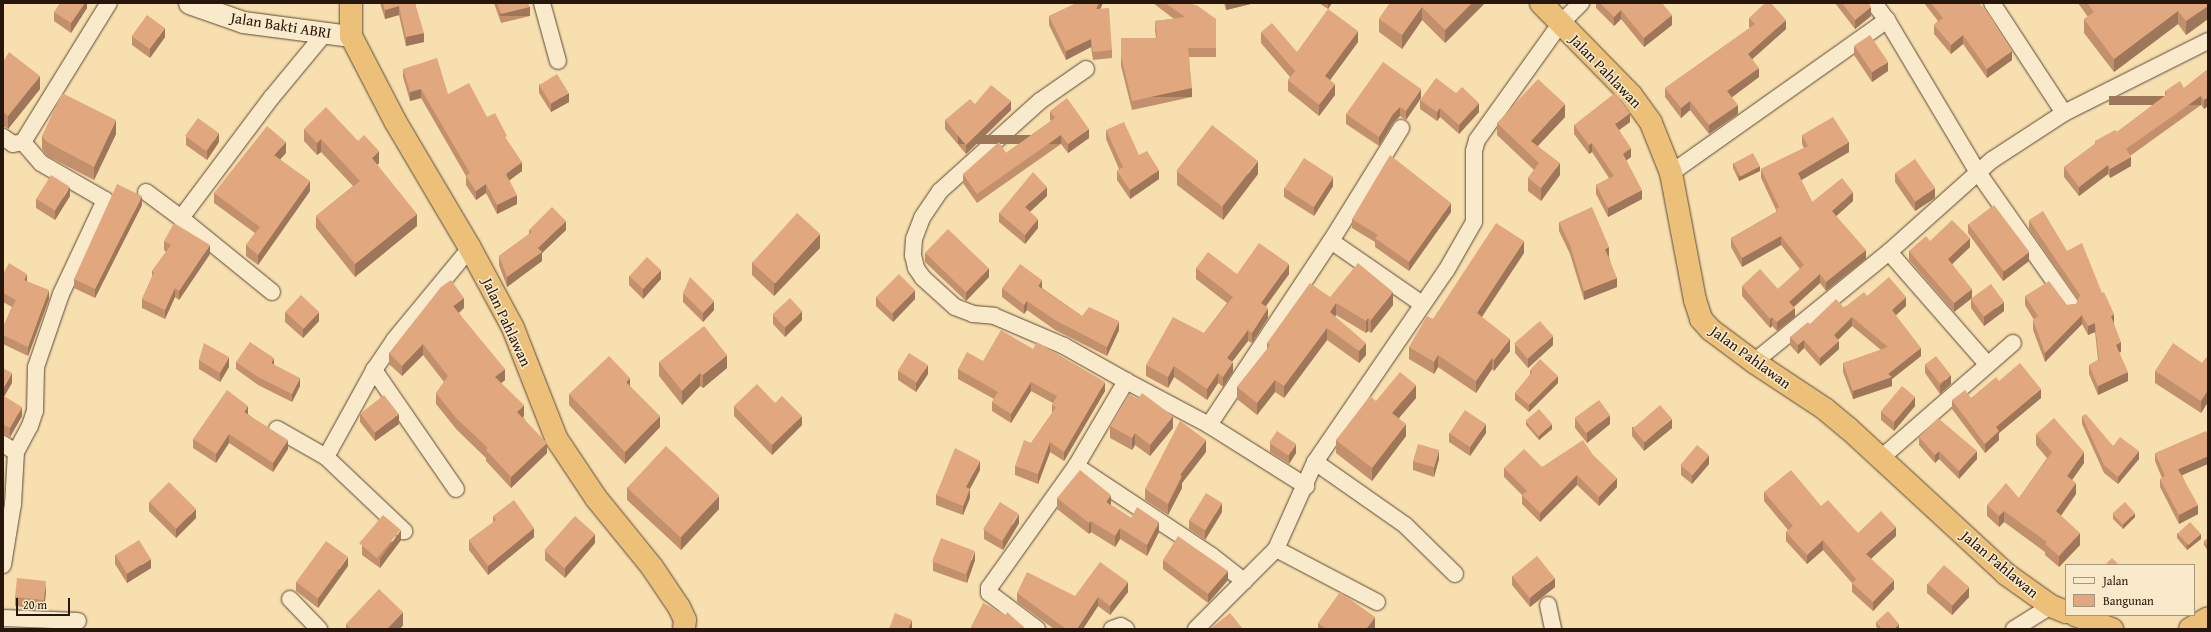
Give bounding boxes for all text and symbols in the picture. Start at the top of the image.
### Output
street label: Jalan Bakti ABRI [229,8,333,42]
street label: Jalan Pahlawan [1566,30,1646,112]
street label: Jalan Pahlawan [479,275,535,369]
street label: Jalan Pahlawan [1707,322,1795,392]
street label: Jalan Pahlawan [1958,526,2042,602]
legend [2065,564,2195,616]
text: Jalan [2103,572,2128,589]
scale bar [18,590,72,616]
text: Bangunan [2103,592,2154,609]
text: 20 m [23,596,47,613]

